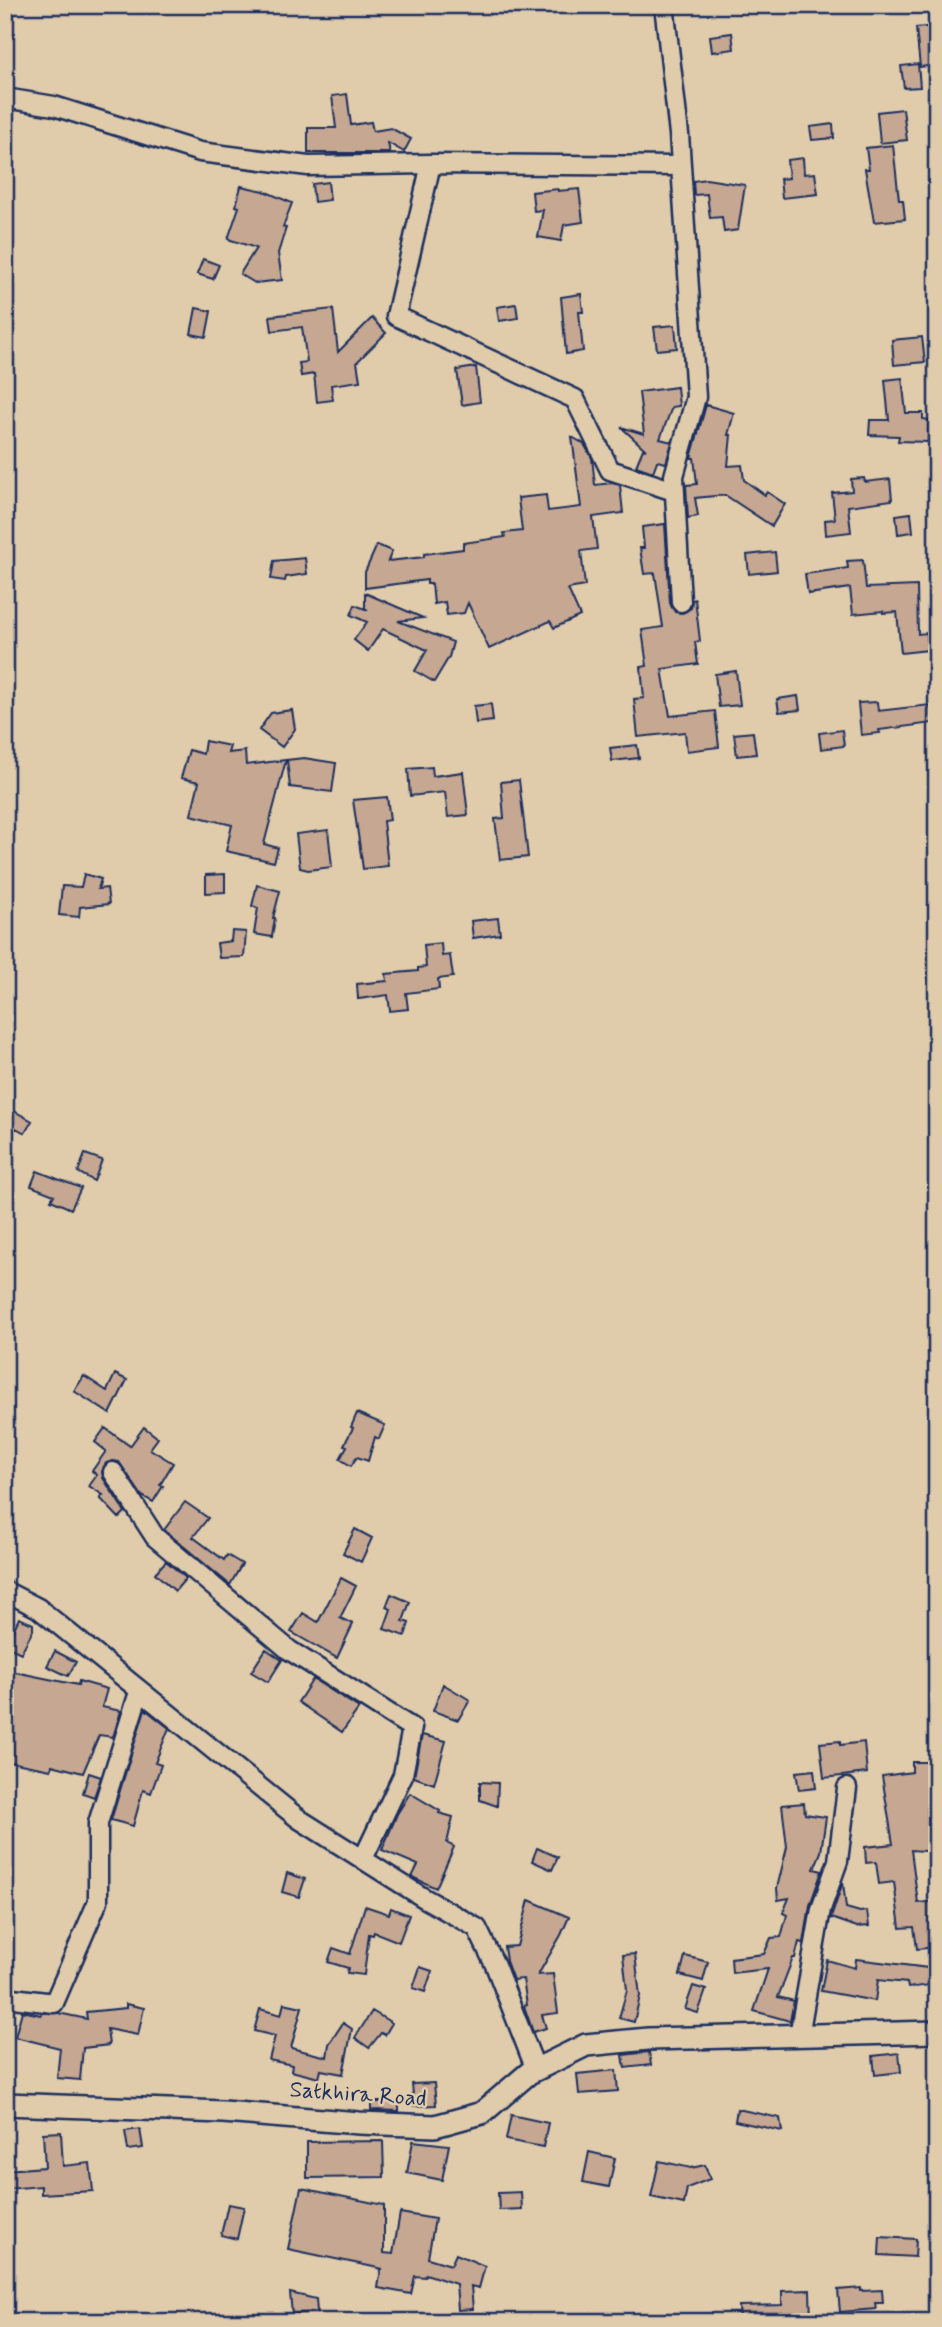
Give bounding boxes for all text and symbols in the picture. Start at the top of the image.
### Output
street label: Satkhira Road [289,2075,427,2115]

